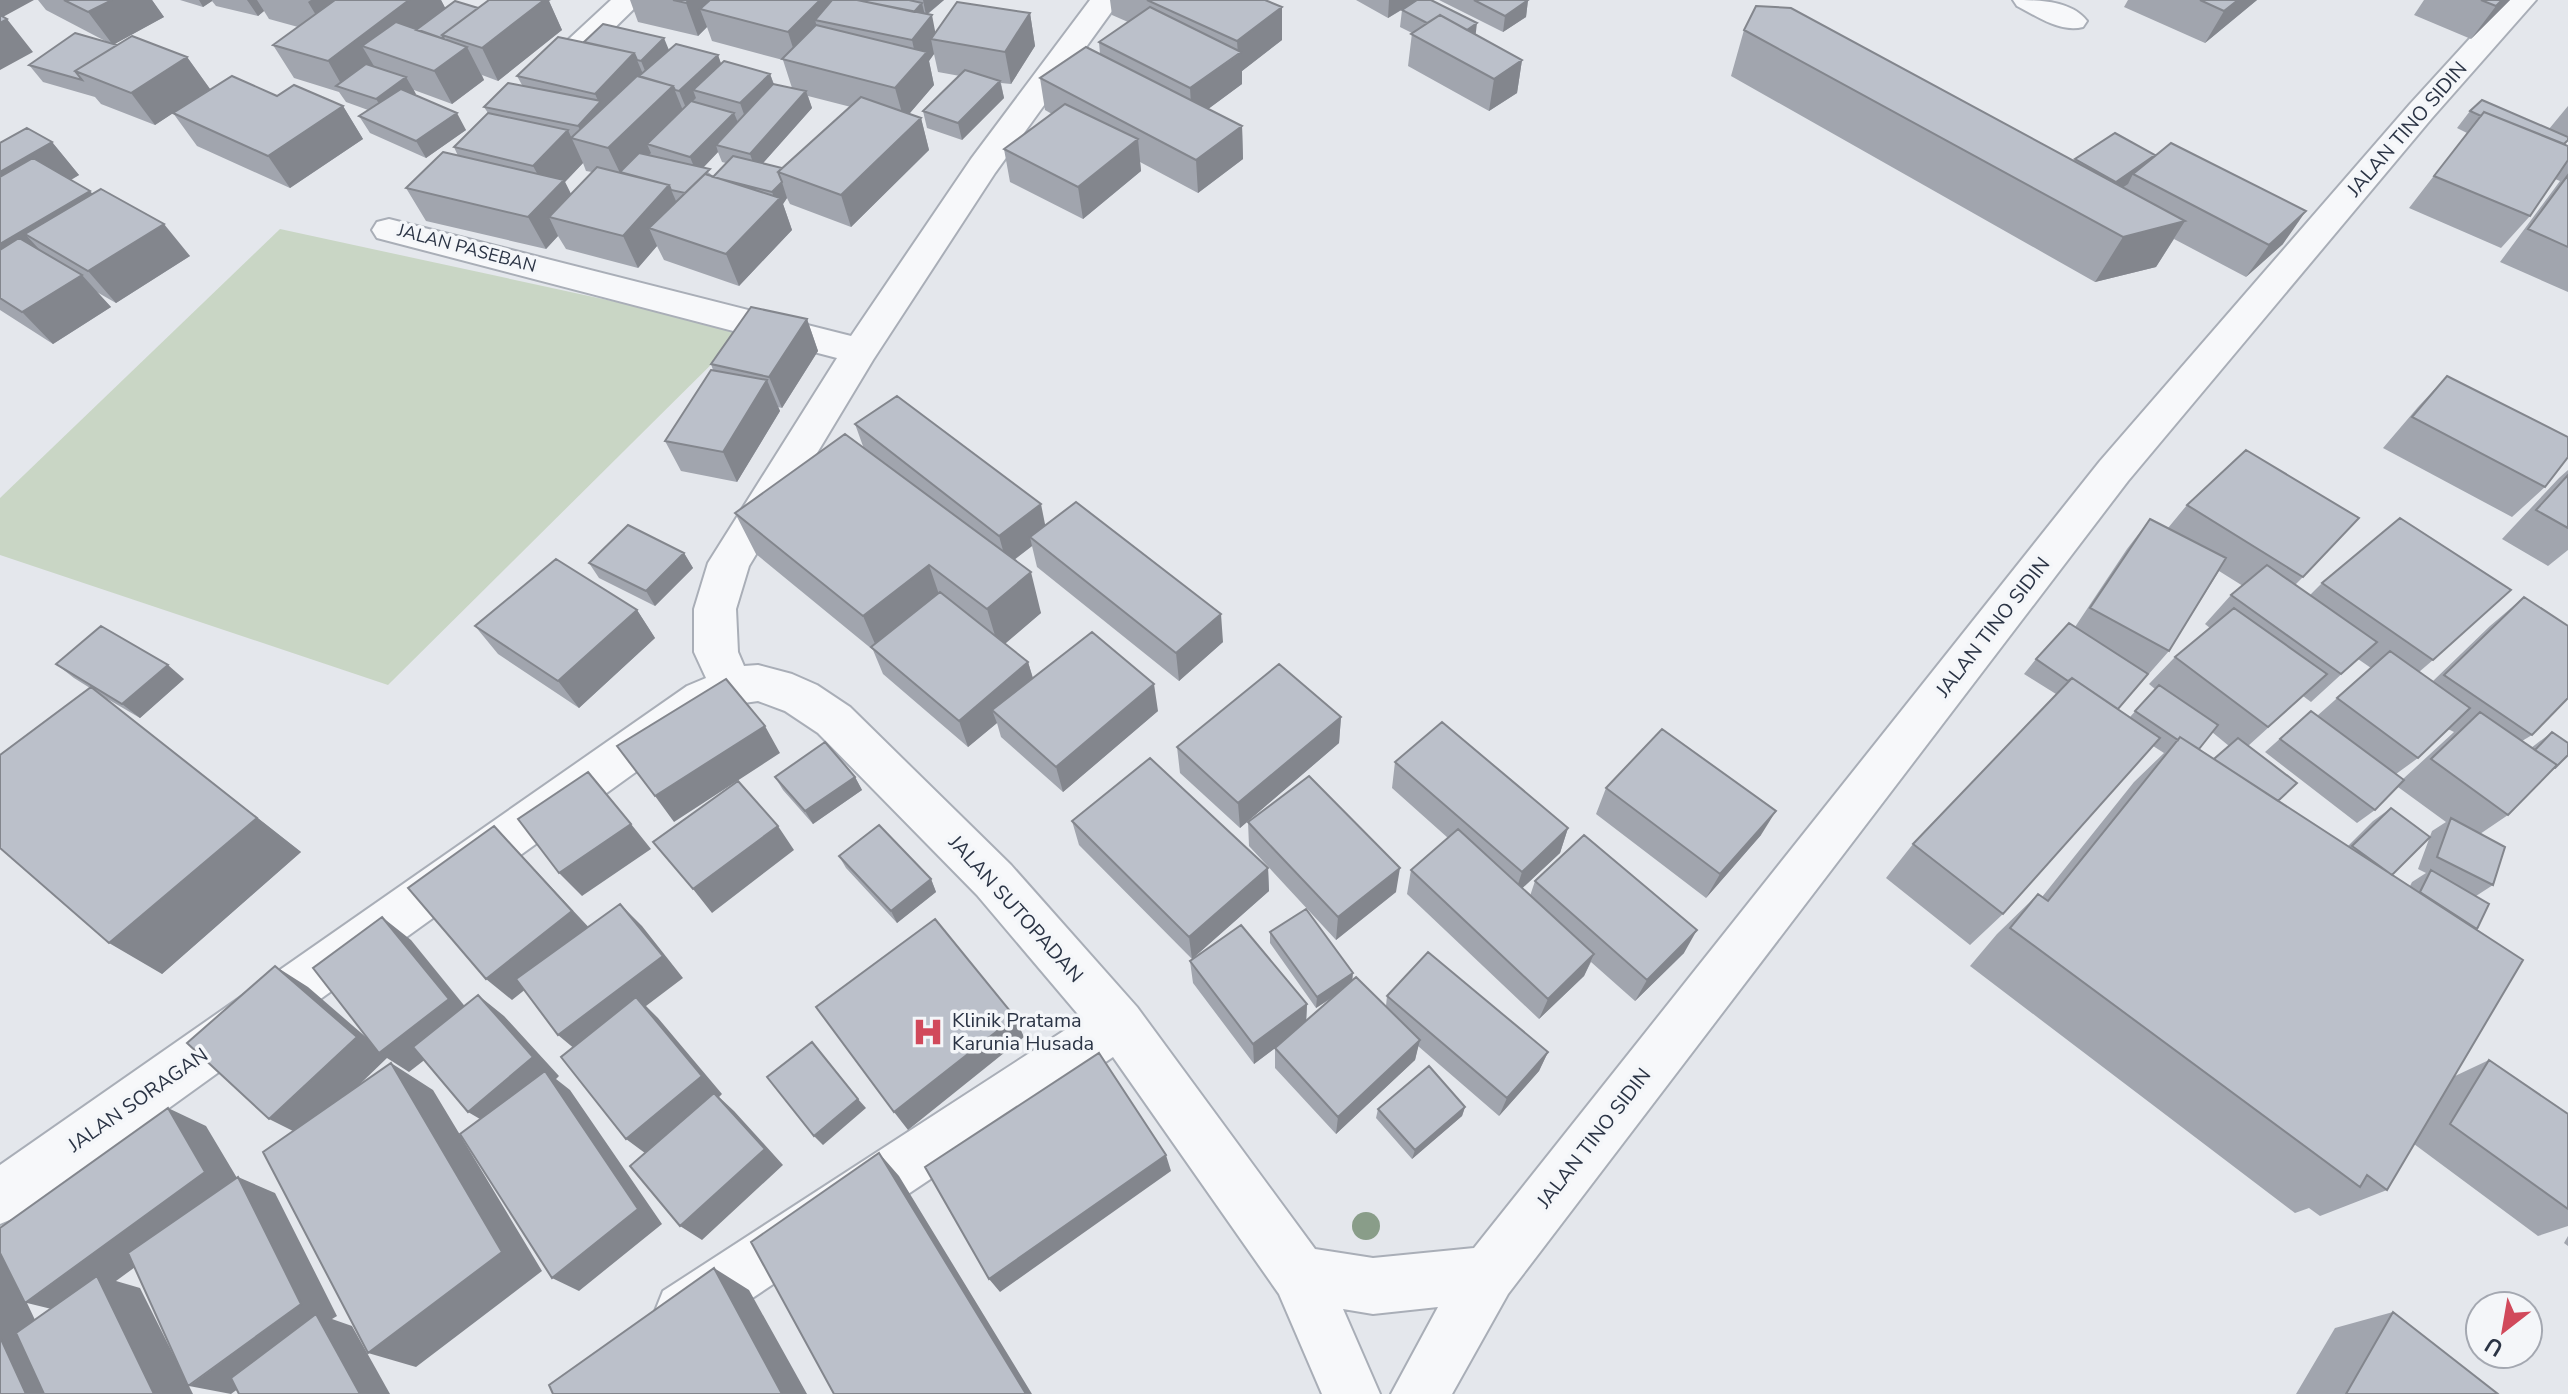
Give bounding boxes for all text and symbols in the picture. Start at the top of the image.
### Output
street label: JALAN TINO SIDIN [2340,56,2473,203]
street label: JALAN PASEBAN [394,218,539,278]
street label: JALAN TINO SIDIN [1929,551,2056,703]
street label: JALAN SUTOPADAN [942,829,1089,988]
place label: Klinik Pratama Karunia Husada [952,1007,1094,1057]
hospital icon: Klinik Pratama Karunia Husada [911,1015,945,1049]
street label: JALAN SORAGAN [62,1042,213,1159]
street label: JALAN TINO SIDIN [1530,1062,1657,1214]
north arrow [2464,1290,2544,1370]
text: U [2480,1329,2509,1363]

